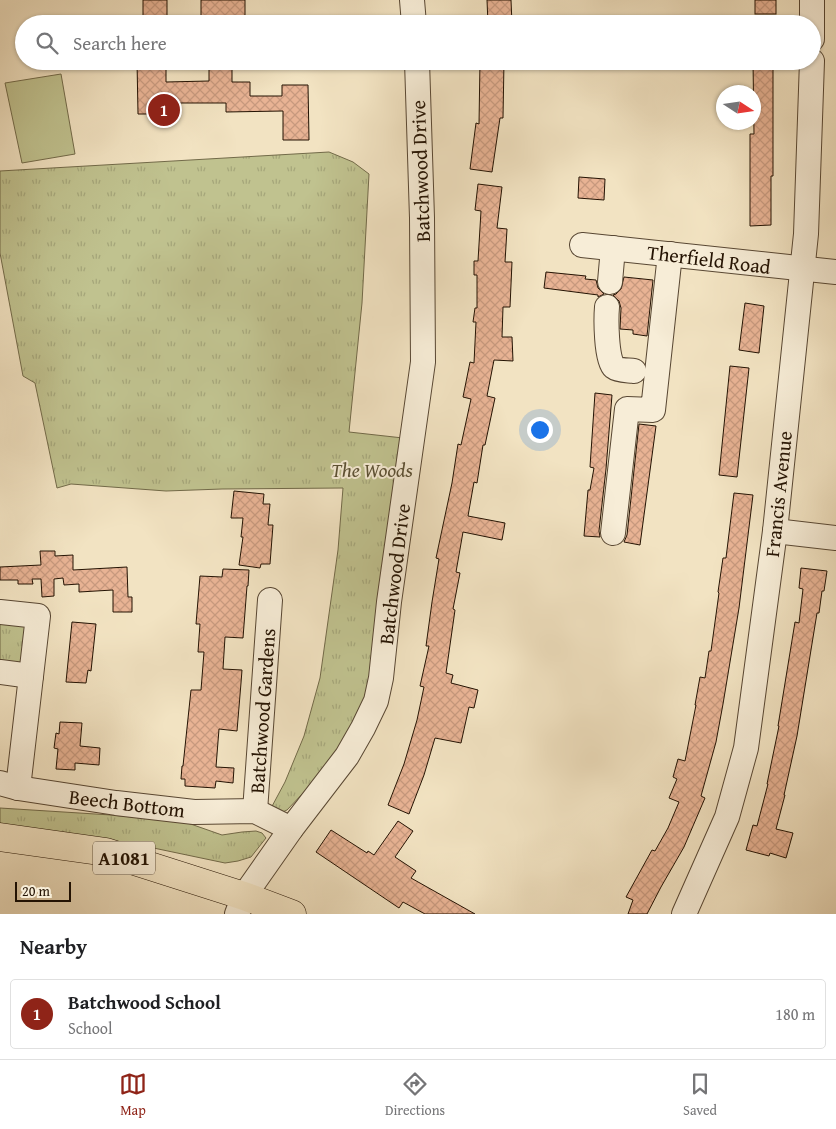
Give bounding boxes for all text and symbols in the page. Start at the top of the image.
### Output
search box [15,15,821,70]
icon: search [33,29,61,57]
text: Search here [73,29,167,57]
north arrow [716,85,761,130]
pin: 1 [148,91,180,129]
street label: Batchwood Drive [403,100,437,242]
street label: Therfield Road [646,237,773,281]
your location [527,417,553,443]
street label: Francis Avenue [757,429,799,559]
park label: The Woods [331,455,414,484]
street label: Batchwood Drive [371,502,417,646]
street label: Batchwood Gardens [242,627,282,795]
street label: Beech Bottom [67,782,187,825]
road number: A1081 [93,841,155,874]
scale bar [15,879,71,902]
text: 20 m [22,881,50,901]
text: Nearby [20,931,87,962]
text: Batchwood School [68,988,221,1016]
text: 1 [33,1002,41,1026]
text: 180 m [775,1002,815,1026]
text: School [68,1016,112,1040]
tab: Map [119,1070,147,1120]
tab: Directions [385,1070,445,1120]
tab: Saved [683,1070,717,1120]

